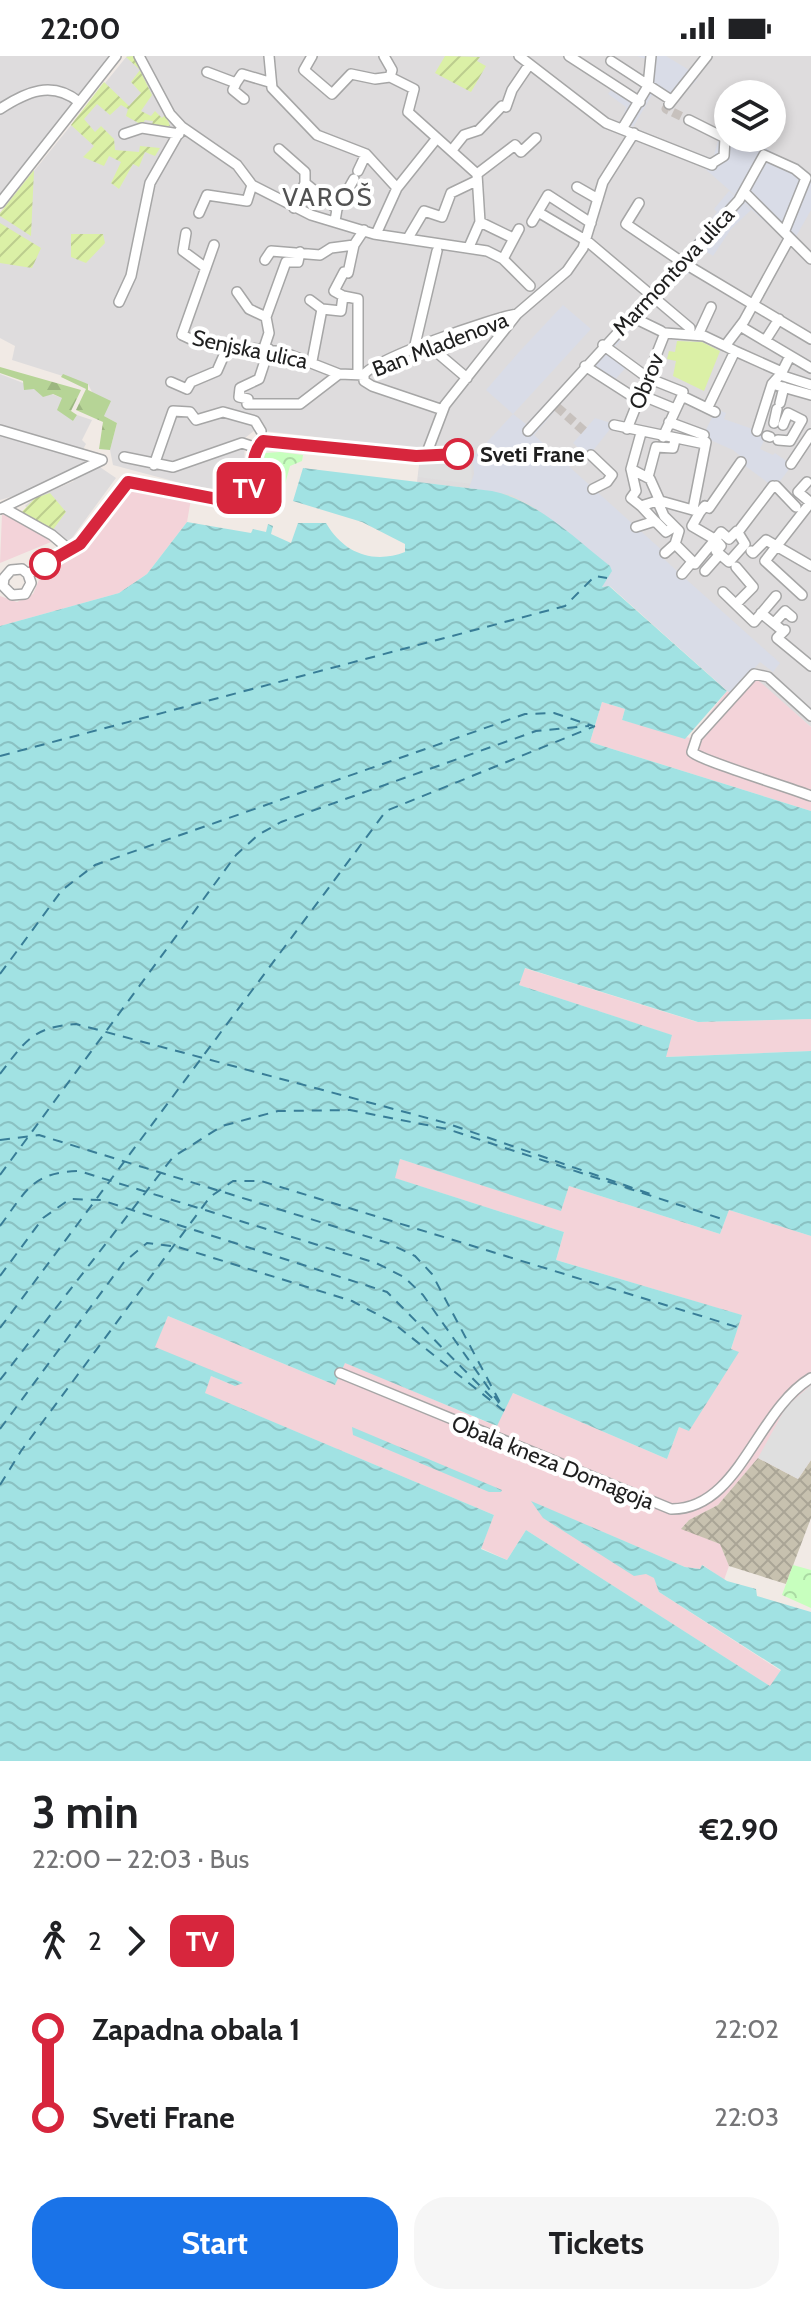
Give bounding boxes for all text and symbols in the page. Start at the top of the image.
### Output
text: 22:00 [40,10,121,47]
map controls [714,80,786,152]
button: layers [714,80,786,152]
district label: VAROŠ [282,181,374,213]
street label: Marmontova ulica [607,201,740,341]
street label: Ban Mladenova [368,306,512,383]
street label: Senjska ulica [190,324,311,375]
street label: Obrov [623,349,670,413]
marker: Sveti Frane [443,439,473,469]
place label: Sveti Frane [480,441,585,468]
line badge: TV [213,462,285,514]
text: TV [233,471,265,505]
unlabelled marker [30,549,60,579]
street label: Obala kneza Domagoja [448,1410,658,1516]
text: 3 min [32,1786,139,1839]
text: €2.90 [700,1811,779,1848]
text: 22:00 – 22:03 · Bus [32,1843,249,1875]
icon: walk [32,1919,76,1963]
icon: forward [114,1919,158,1963]
text: TV [186,1924,218,1958]
text: 2 [88,1925,102,1957]
text: Zapadna obala 1 [92,2011,300,2048]
text: 22:02 [715,2013,779,2045]
text: Sveti Frane [92,2099,235,2136]
text: 22:03 [714,2101,779,2133]
button: Start [32,2197,398,2289]
button: Tickets [414,2197,779,2289]

